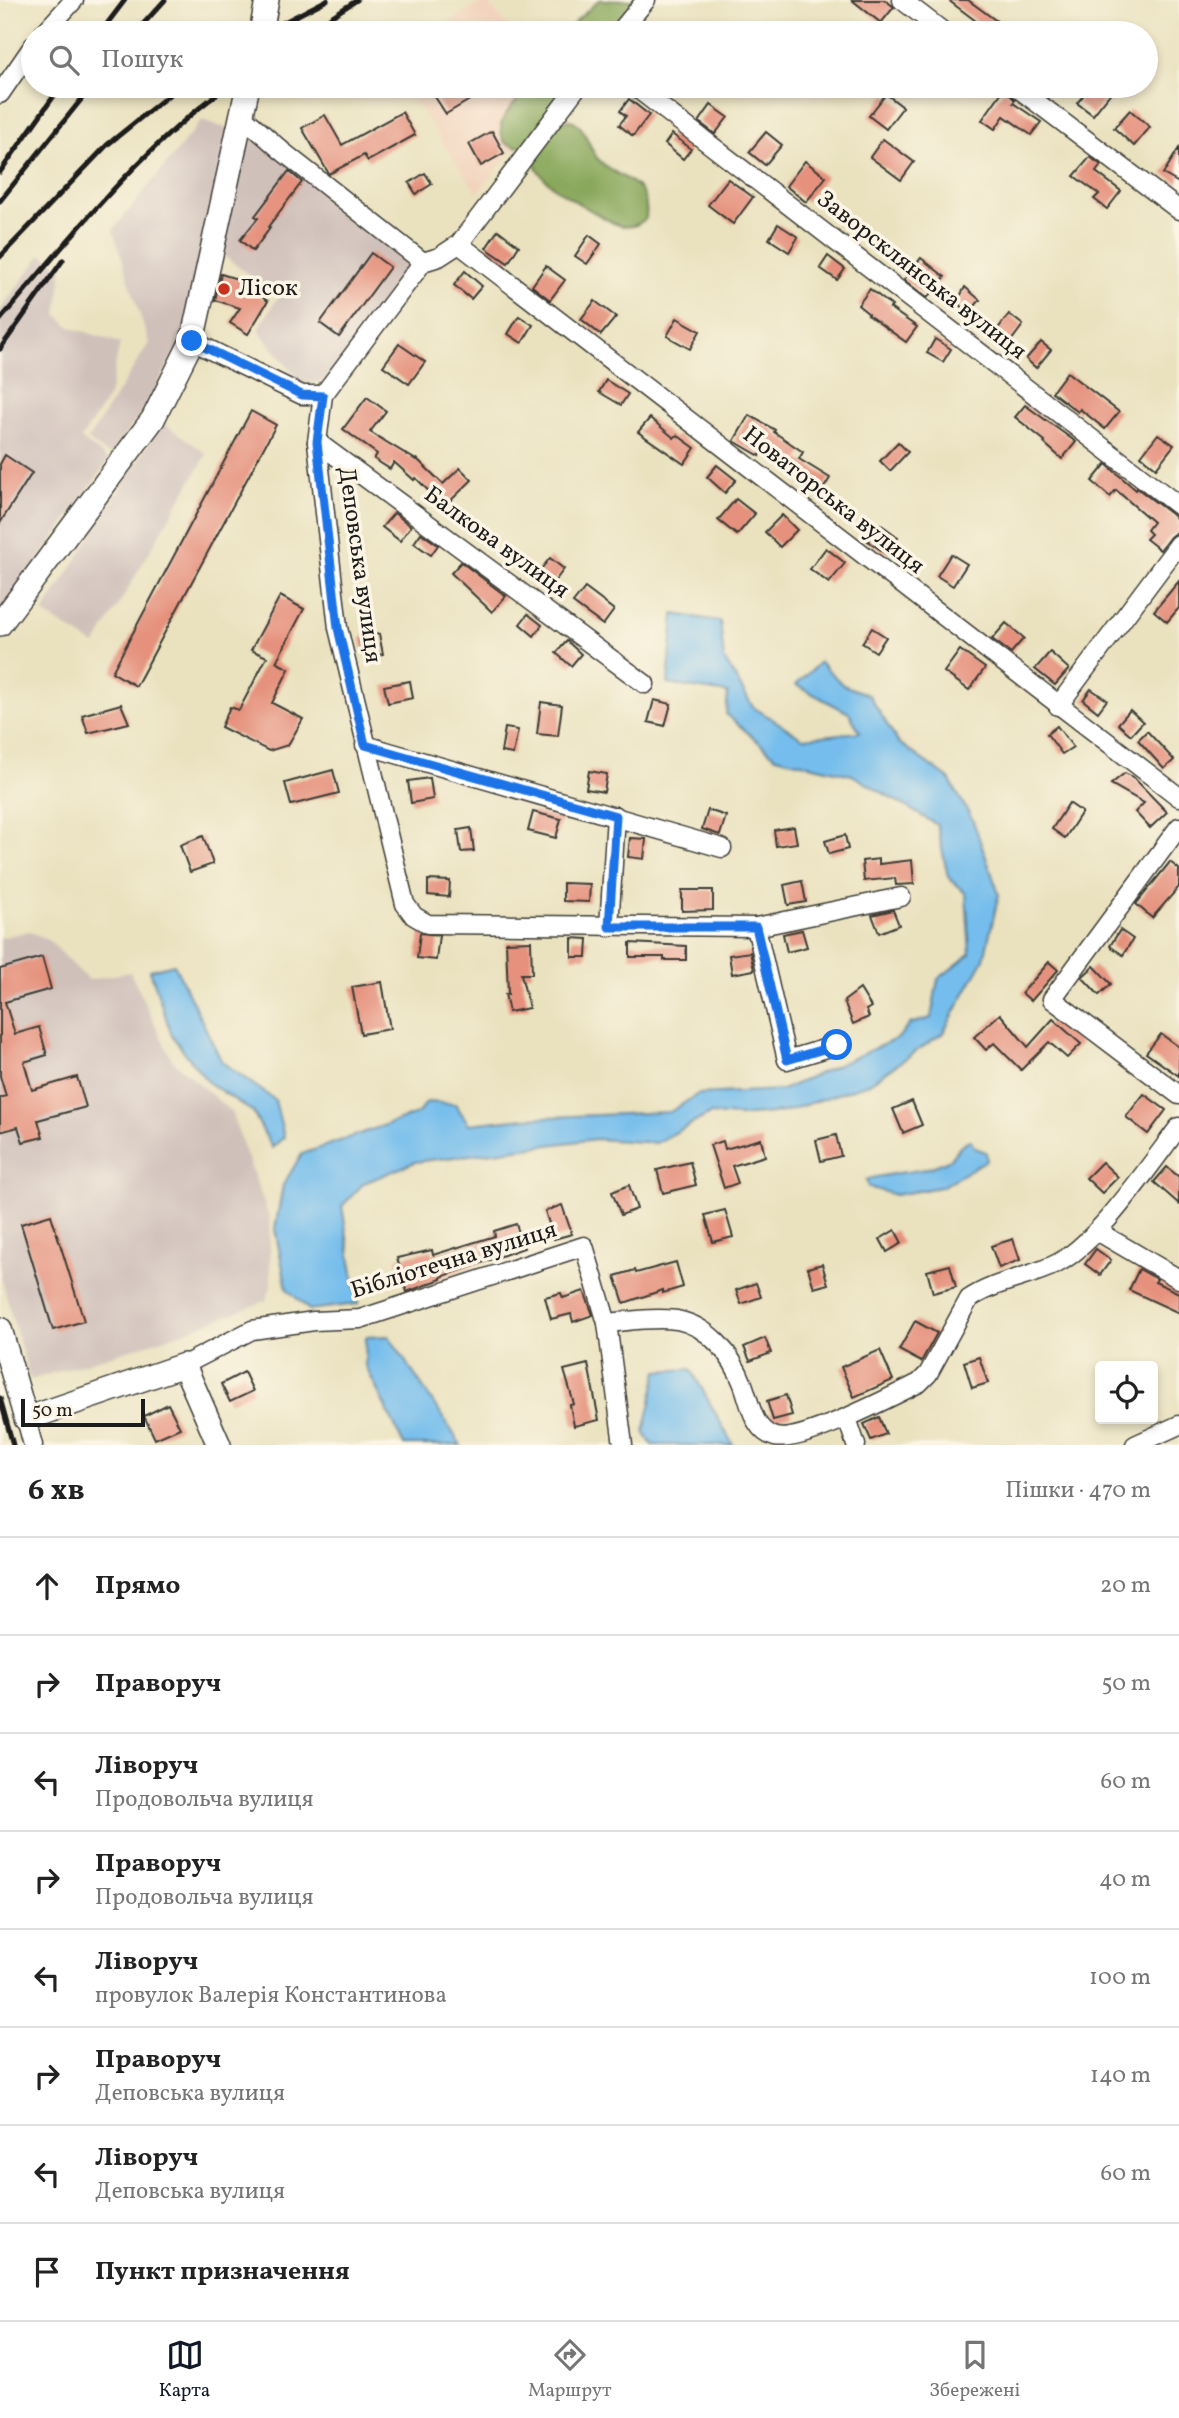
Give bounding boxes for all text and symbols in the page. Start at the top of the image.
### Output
search box [21,21,1158,98]
icon: search [45,41,83,79]
text: Пошук [101,42,183,78]
street label: Заворсклянська вулиця [809,183,1033,369]
place label: Лісок [238,272,298,306]
marker: Лісок [216,281,232,297]
route end [176,325,207,356]
street label: Новаторська вулиця [735,419,931,583]
street label: Деповська вулиця [328,465,390,665]
street label: Балкова вулиця [416,479,576,607]
route start [821,1029,852,1060]
street label: Бібліотечна вулиця [347,1213,561,1309]
map controls [1095,1361,1158,1424]
button: locate [1095,1361,1158,1424]
scale bar [21,1396,145,1428]
text: 50 m [32,1398,73,1424]
text: 6 хв [28,1470,85,1512]
text: Пішки · 470 m [1005,1475,1151,1507]
icon: ahead [28,1567,66,1605]
text: Прямо [95,1568,180,1604]
text: 20 m [1100,1570,1151,1602]
icon: right [28,1665,66,1703]
text: Праворуч [95,1666,221,1702]
text: 50 m [1102,1668,1151,1700]
text: Ліворуч [95,1748,198,1784]
icon: left [28,1763,66,1801]
text: 60 m [1101,1766,1151,1798]
text: Продовольча вулиця [95,1784,314,1816]
text: Праворуч [95,1846,221,1882]
icon: right [28,1861,66,1899]
text: 40 m [1099,1864,1151,1896]
text: Продовольча вулиця [95,1882,314,1914]
text: Ліворуч [95,1944,198,1980]
icon: left [28,1959,66,1997]
text: 100 m [1089,1962,1151,1994]
text: провулок Валерія Константинова [95,1980,447,2012]
text: Праворуч [95,2042,221,2078]
icon: right [28,2057,66,2095]
text: 140 m [1090,2060,1151,2092]
text: Деповська вулиця [95,2078,285,2110]
text: Ліворуч [95,2140,198,2176]
icon: left [28,2155,66,2193]
text: 60 m [1101,2158,1151,2190]
text: Деповська вулиця [95,2176,285,2208]
icon: arrive [28,2253,66,2291]
text: Пункт призначення [95,2254,350,2290]
tab: Карта [159,2336,210,2404]
tab: Маршрут [528,2336,612,2404]
tab: Збережені [929,2336,1020,2404]

